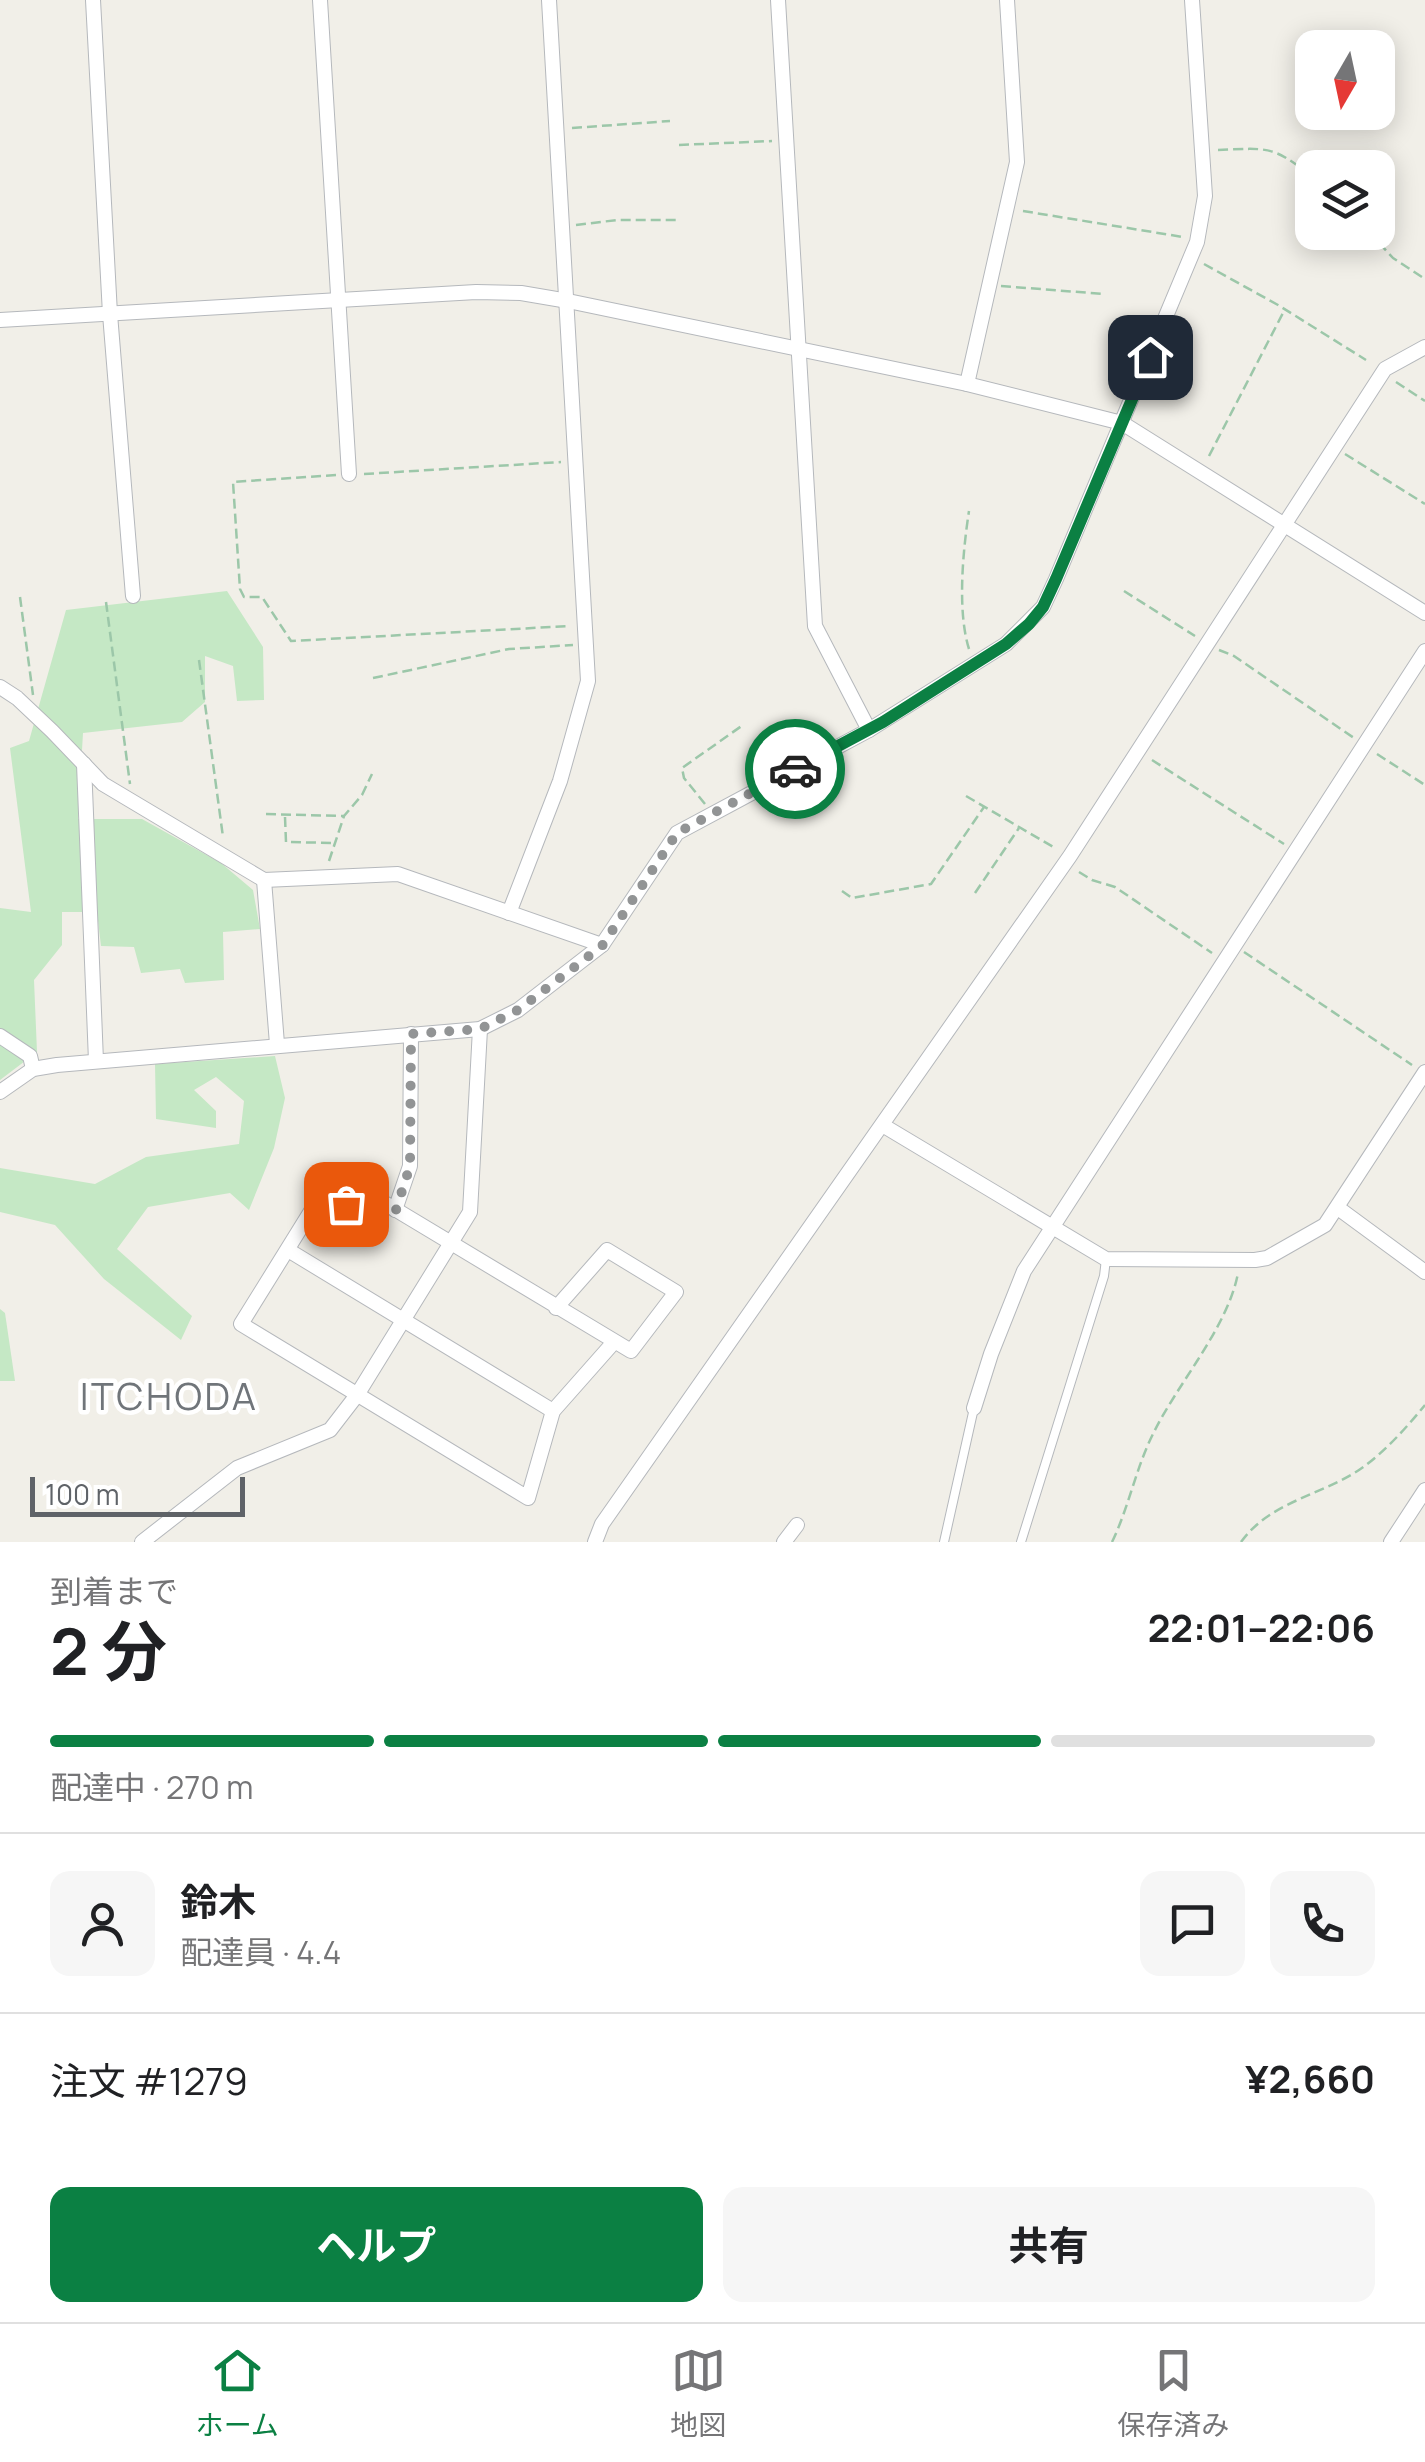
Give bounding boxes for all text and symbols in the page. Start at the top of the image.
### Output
north arrow [1295,30,1395,130]
map controls [1295,30,1395,250]
button: layers [1295,150,1395,250]
pin [1108,315,1193,400]
icon: home [1123,330,1178,385]
courier [745,719,845,819]
icon: car [768,742,823,797]
pin [304,1162,389,1247]
icon: bag [319,1177,374,1232]
district label: ITCHODA [80,1369,258,1421]
scale bar [30,1472,245,1516]
text: 100 m [45,1475,119,1513]
text: 到着まで [50,1569,178,1613]
text: 22:01–22:06 [1148,1601,1375,1653]
text: 2 分 [50,1606,167,1695]
text: 配達中 · 270 m [50,1765,253,1809]
button: person [50,1871,155,1976]
button: chat [1140,1871,1245,1976]
button: phone [1270,1871,1375,1976]
text: 鈴木 [180,1875,256,1927]
text: 配達員 · 4.4 [180,1930,341,1974]
text: ¥2,660 [1245,2052,1375,2104]
text: 注文 #1279 [50,2054,248,2106]
button: ヘルプ [50,2187,703,2302]
button: 共有 [723,2187,1375,2302]
tab: ホーム [196,2343,279,2443]
tab: 地図 [670,2343,726,2443]
tab: 保存済み [1117,2343,1229,2443]

